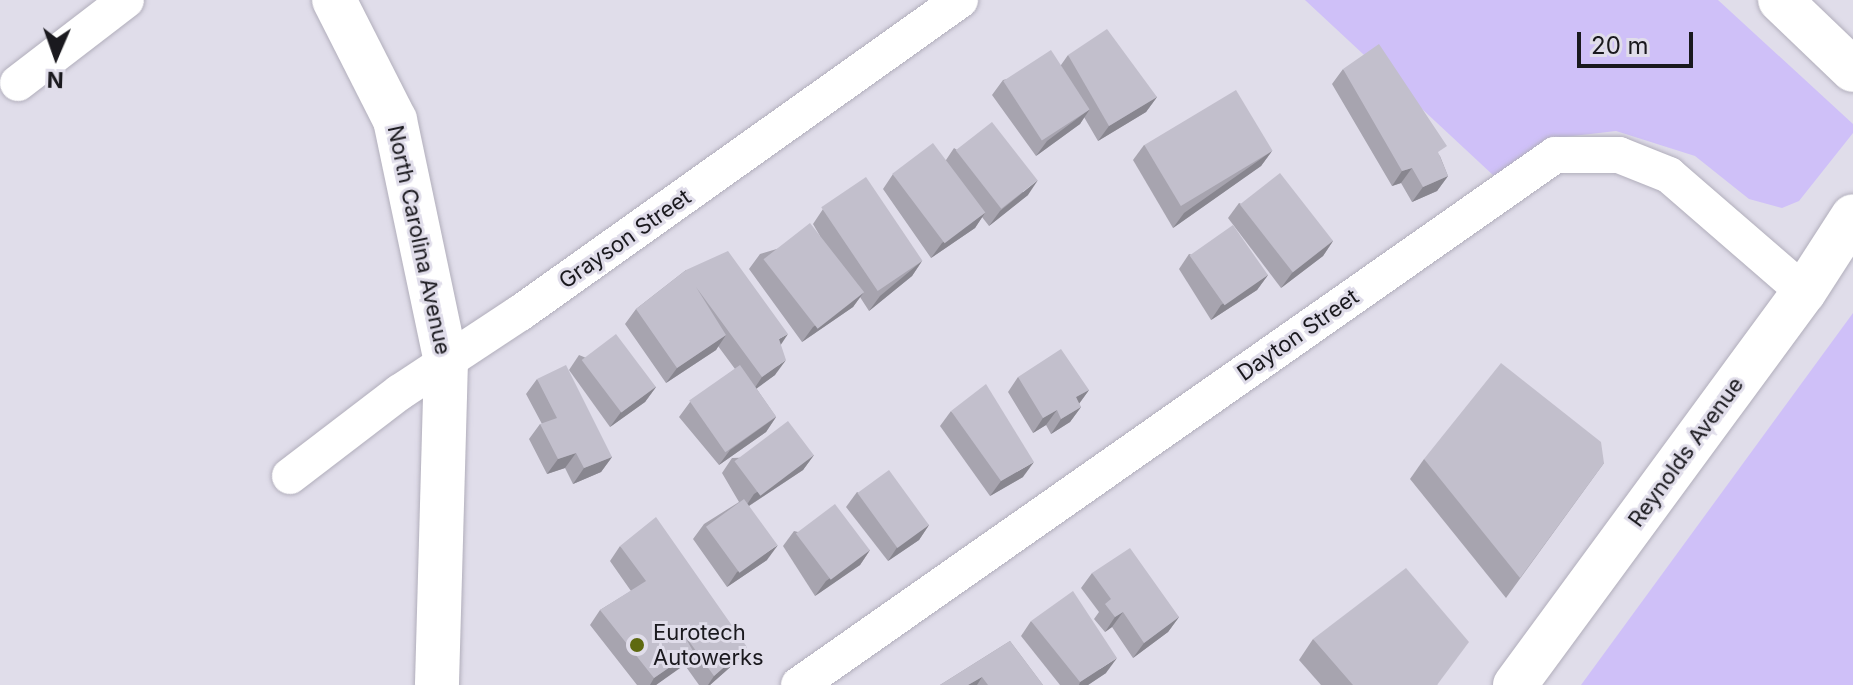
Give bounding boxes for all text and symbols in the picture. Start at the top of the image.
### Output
north arrow [16,16,96,96]
scale bar [1581,16,1697,66]
text: 20 m [1591,31,1649,60]
text: N [46,67,64,93]
street label: North Carolina Avenue [382,123,456,357]
street label: Grayson Street [554,184,696,294]
street label: Dayton Street [1232,283,1364,387]
street label: Reynolds Avenue [1623,372,1749,532]
place label: Eurotech Autowerks [653,619,764,670]
marker: Eurotech Autowerks [628,636,646,654]

